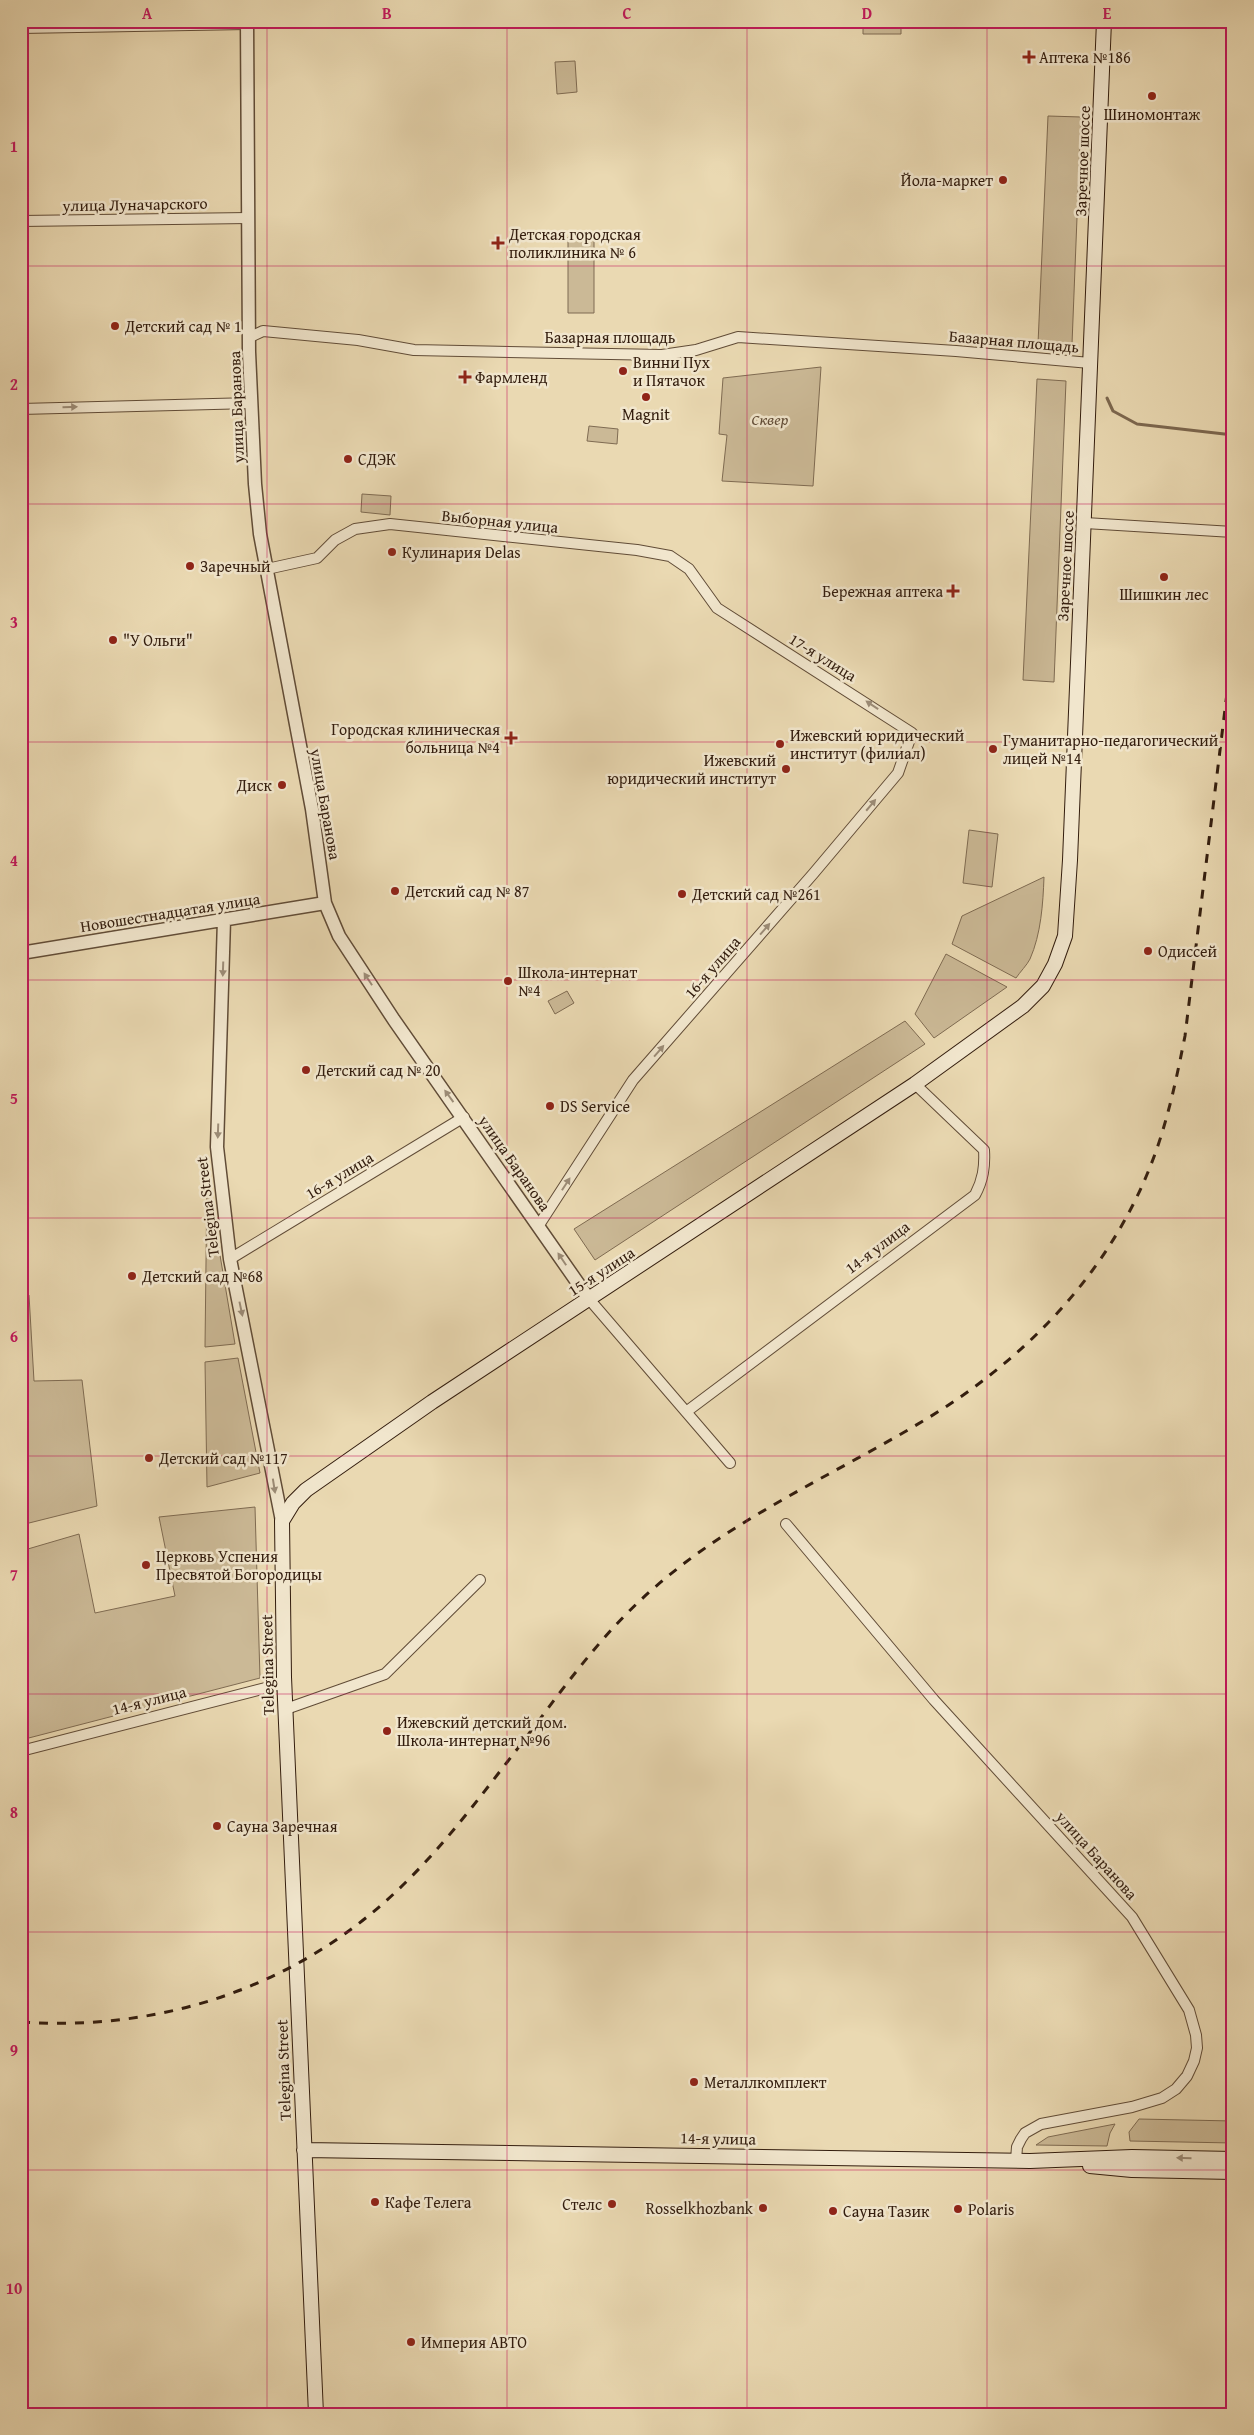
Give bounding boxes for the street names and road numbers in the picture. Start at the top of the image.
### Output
street label: Заречное шоссе [1068,105,1096,217]
street label: улица Луначарского [61,191,208,217]
street label: Базарная площадь [948,323,1081,359]
street label: Базарная площадь [545,325,676,349]
street label: улица Баранова [222,350,250,465]
street label: Выборная улица [441,503,560,539]
street label: Заречное шоссе [1050,510,1080,622]
street label: 17-я улица [785,627,862,687]
street label: улица Баранова [304,746,348,862]
street label: Новошестнадцатая улица [78,886,262,938]
street label: 16-я улица [678,930,746,1003]
street label: улица Баранова [472,1109,557,1216]
street label: 16-я улица [300,1145,378,1205]
street label: Telegina Street [189,1155,225,1259]
street label: 14-я улица [840,1214,915,1279]
street label: 15-я улица [563,1240,640,1302]
street label: Telegina Street [254,1614,280,1716]
street label: 14-я улица [109,1679,189,1721]
street label: улица Баранова [1050,1804,1144,1905]
street label: Telegina Street [269,2019,297,2121]
street label: 14-я улица [680,2125,756,2151]

